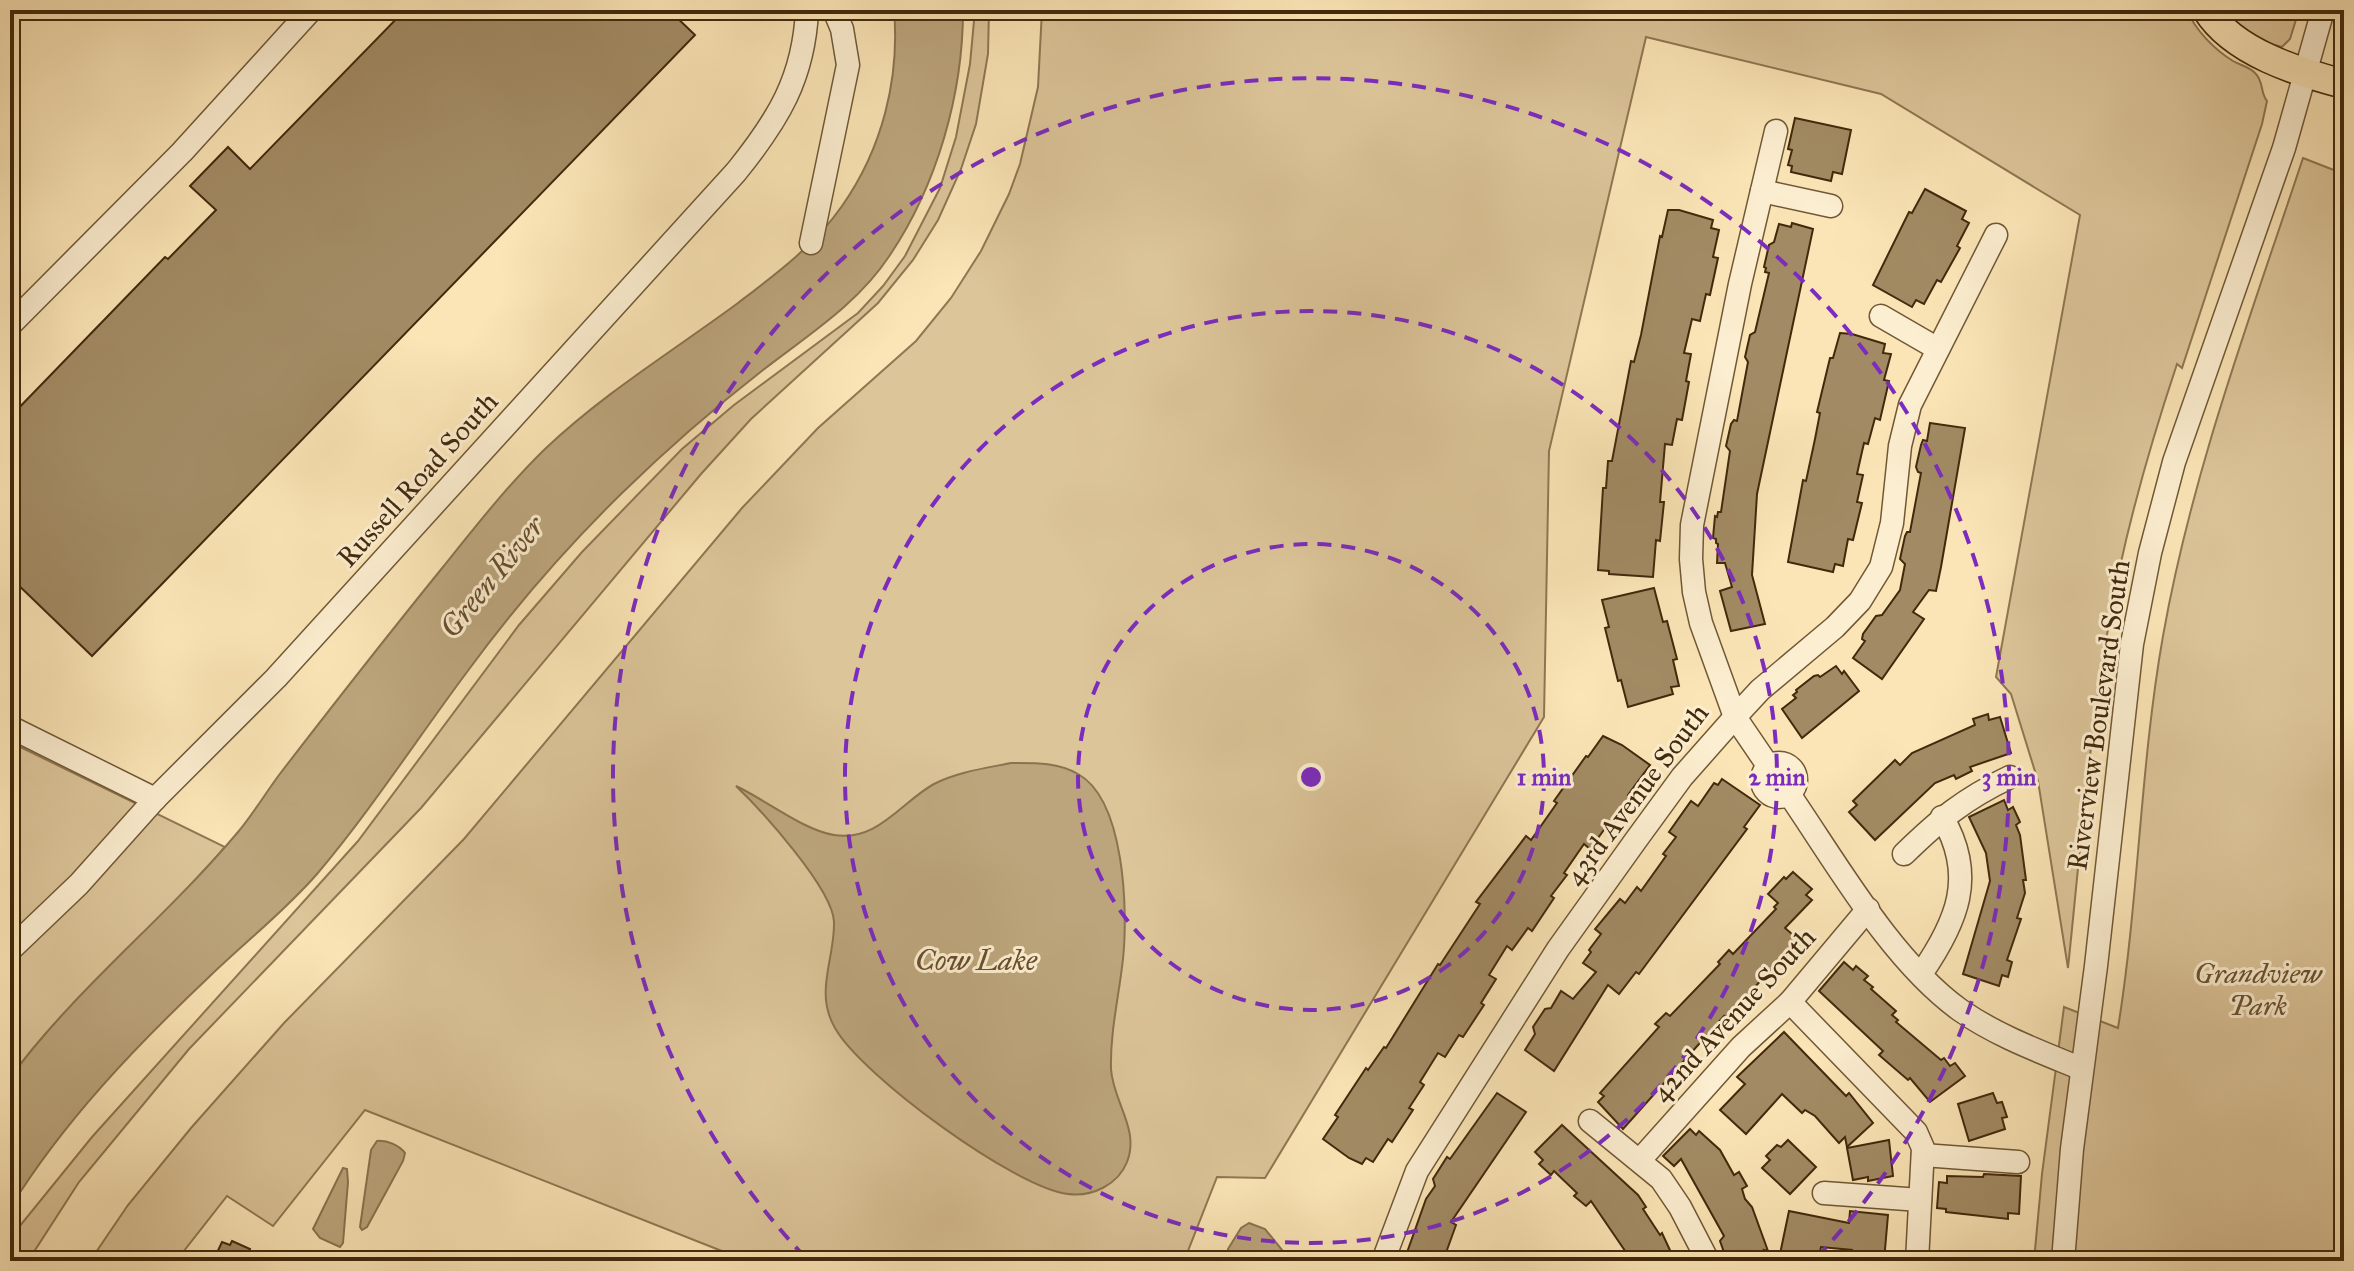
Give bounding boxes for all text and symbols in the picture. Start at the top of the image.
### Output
street label: Russell Road South [329,384,506,574]
water label: Green River [432,508,553,645]
street label: Riverview Boulevard South [2059,557,2138,873]
street label: 43rd Avenue South [1557,696,1716,892]
text: 1 min [1517,762,1571,792]
text: 2 min [1749,762,1805,792]
text: 3 min [1982,762,2036,792]
centre of rings [1297,763,1325,791]
street label: 42nd Avenue South [1644,920,1823,1109]
water label: Cow Lake [915,942,1038,978]
park label: Grandview Park [2194,956,2323,1023]

